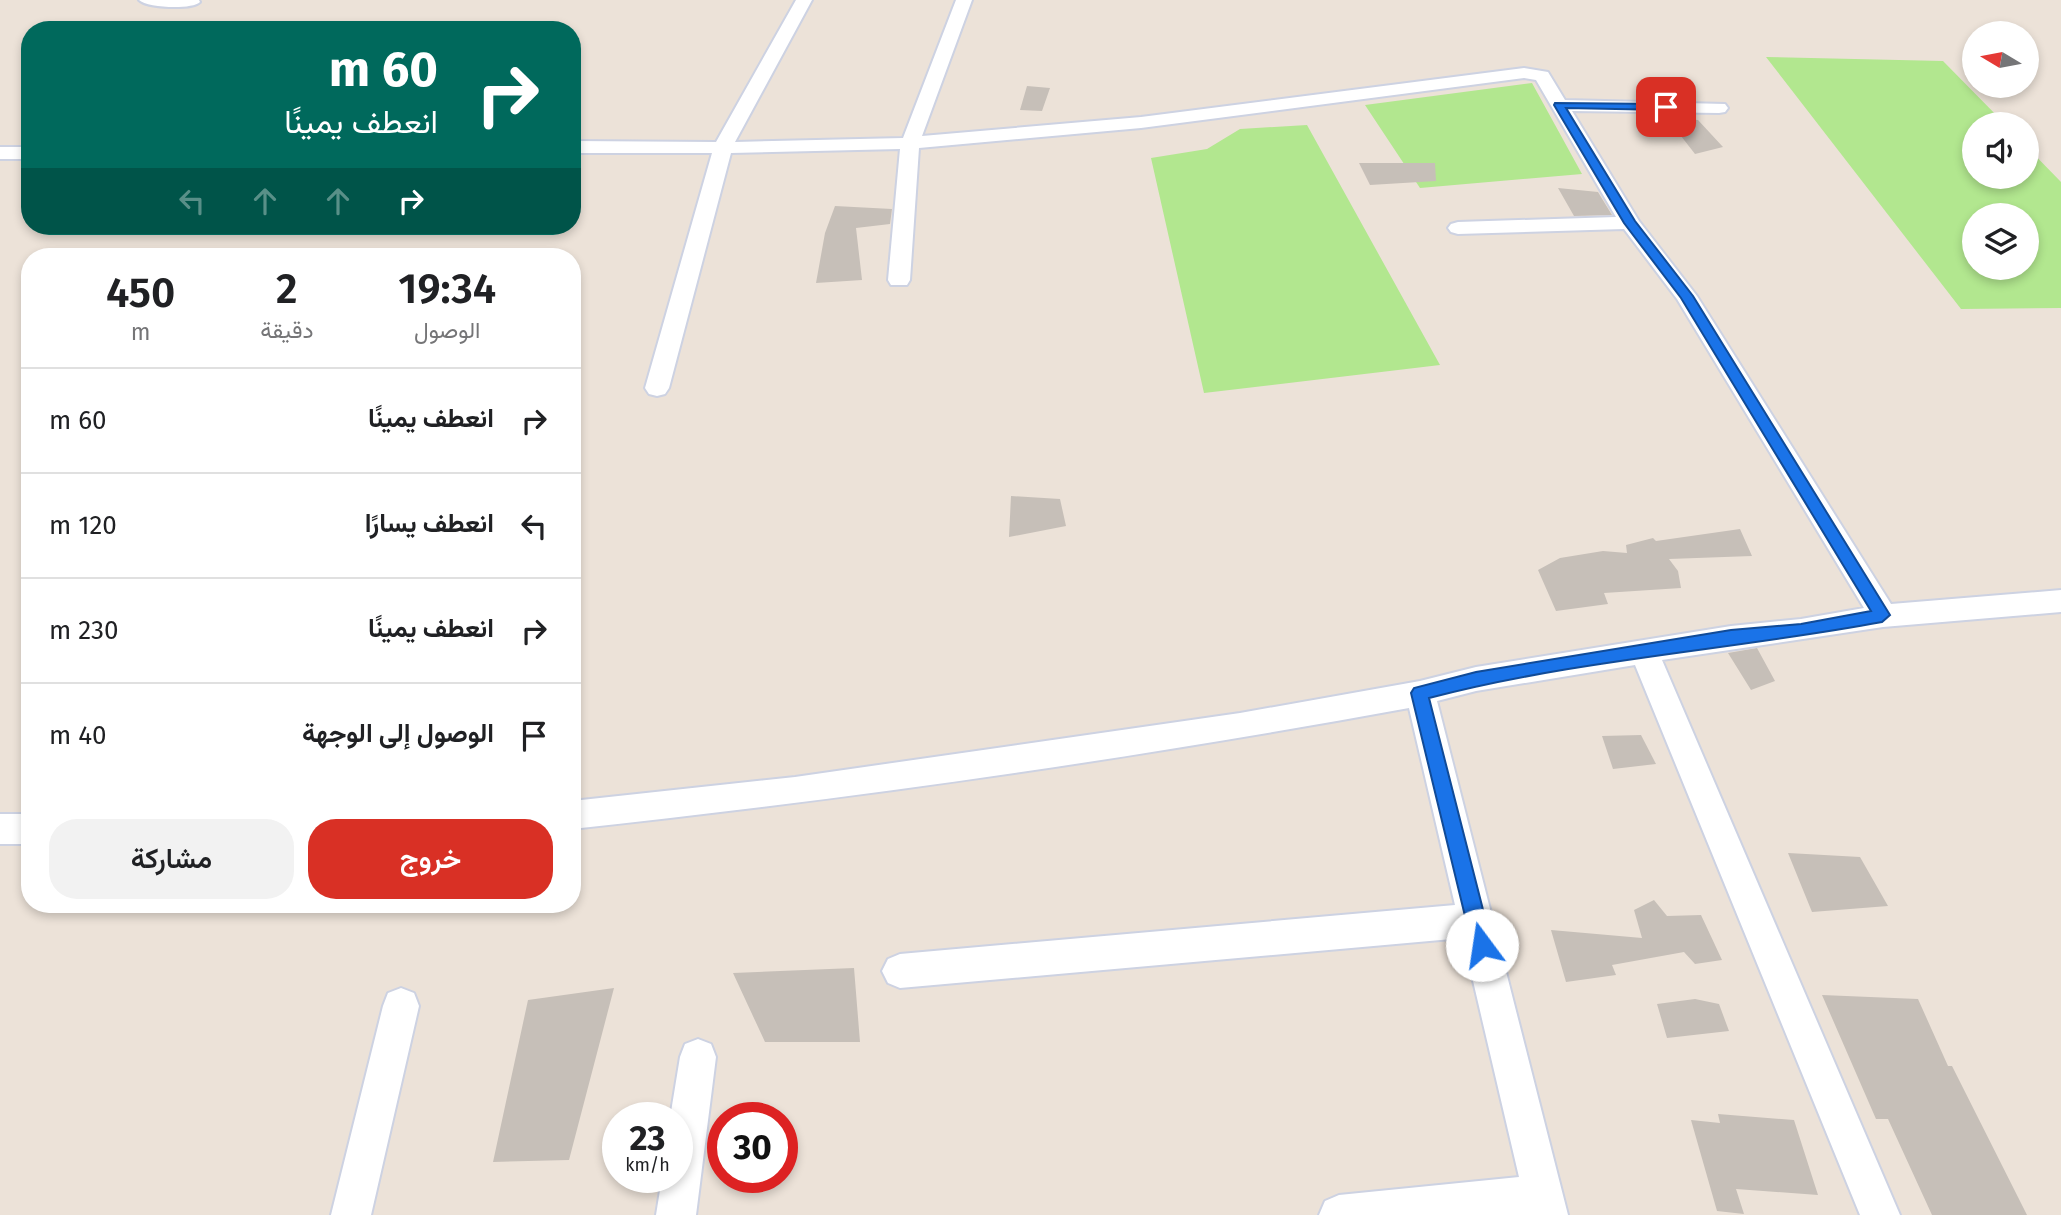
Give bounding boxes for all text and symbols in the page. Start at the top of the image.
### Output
north arrow [1962,21,2039,98]
map controls [1962,21,2039,280]
text: 60 m [329,40,438,99]
icon: right [462,49,553,140]
pin [1636,77,1696,137]
icon: arrive [1647,88,1685,126]
text: انعطف يمينًا [284,103,438,141]
button: sound [1962,112,2039,189]
icon: left [173,182,211,220]
icon: ahead [246,182,284,220]
icon: ahead [319,182,357,220]
icon: right [392,182,430,220]
button: layers [1962,203,2039,280]
text: 2 [276,264,298,314]
text: 19:34 [398,264,496,314]
text: 450 [106,268,175,318]
text: دقيقة [260,316,313,344]
text: الوصول [414,316,480,344]
text: m [131,318,150,346]
icon: right [515,402,553,440]
text: انعطف يمينًا [368,403,494,434]
text: 60 m [49,405,107,436]
icon: left [515,507,553,545]
text: انعطف يسارًا [365,508,494,539]
text: 120 m [49,510,117,541]
icon: right [515,612,553,650]
text: انعطف يمينًا [368,613,494,644]
text: 230 m [49,615,118,646]
icon: arrive [515,717,553,755]
text: الوصول إلى الوجهة [302,718,494,749]
text: 40 m [49,720,107,751]
button: مشاركة [49,819,294,899]
button: خروج [308,819,553,899]
position arrow [1445,908,1519,982]
speed limit sign: 30 [707,1102,798,1193]
text: 23 [629,1117,666,1159]
text: km/h [625,1154,670,1176]

